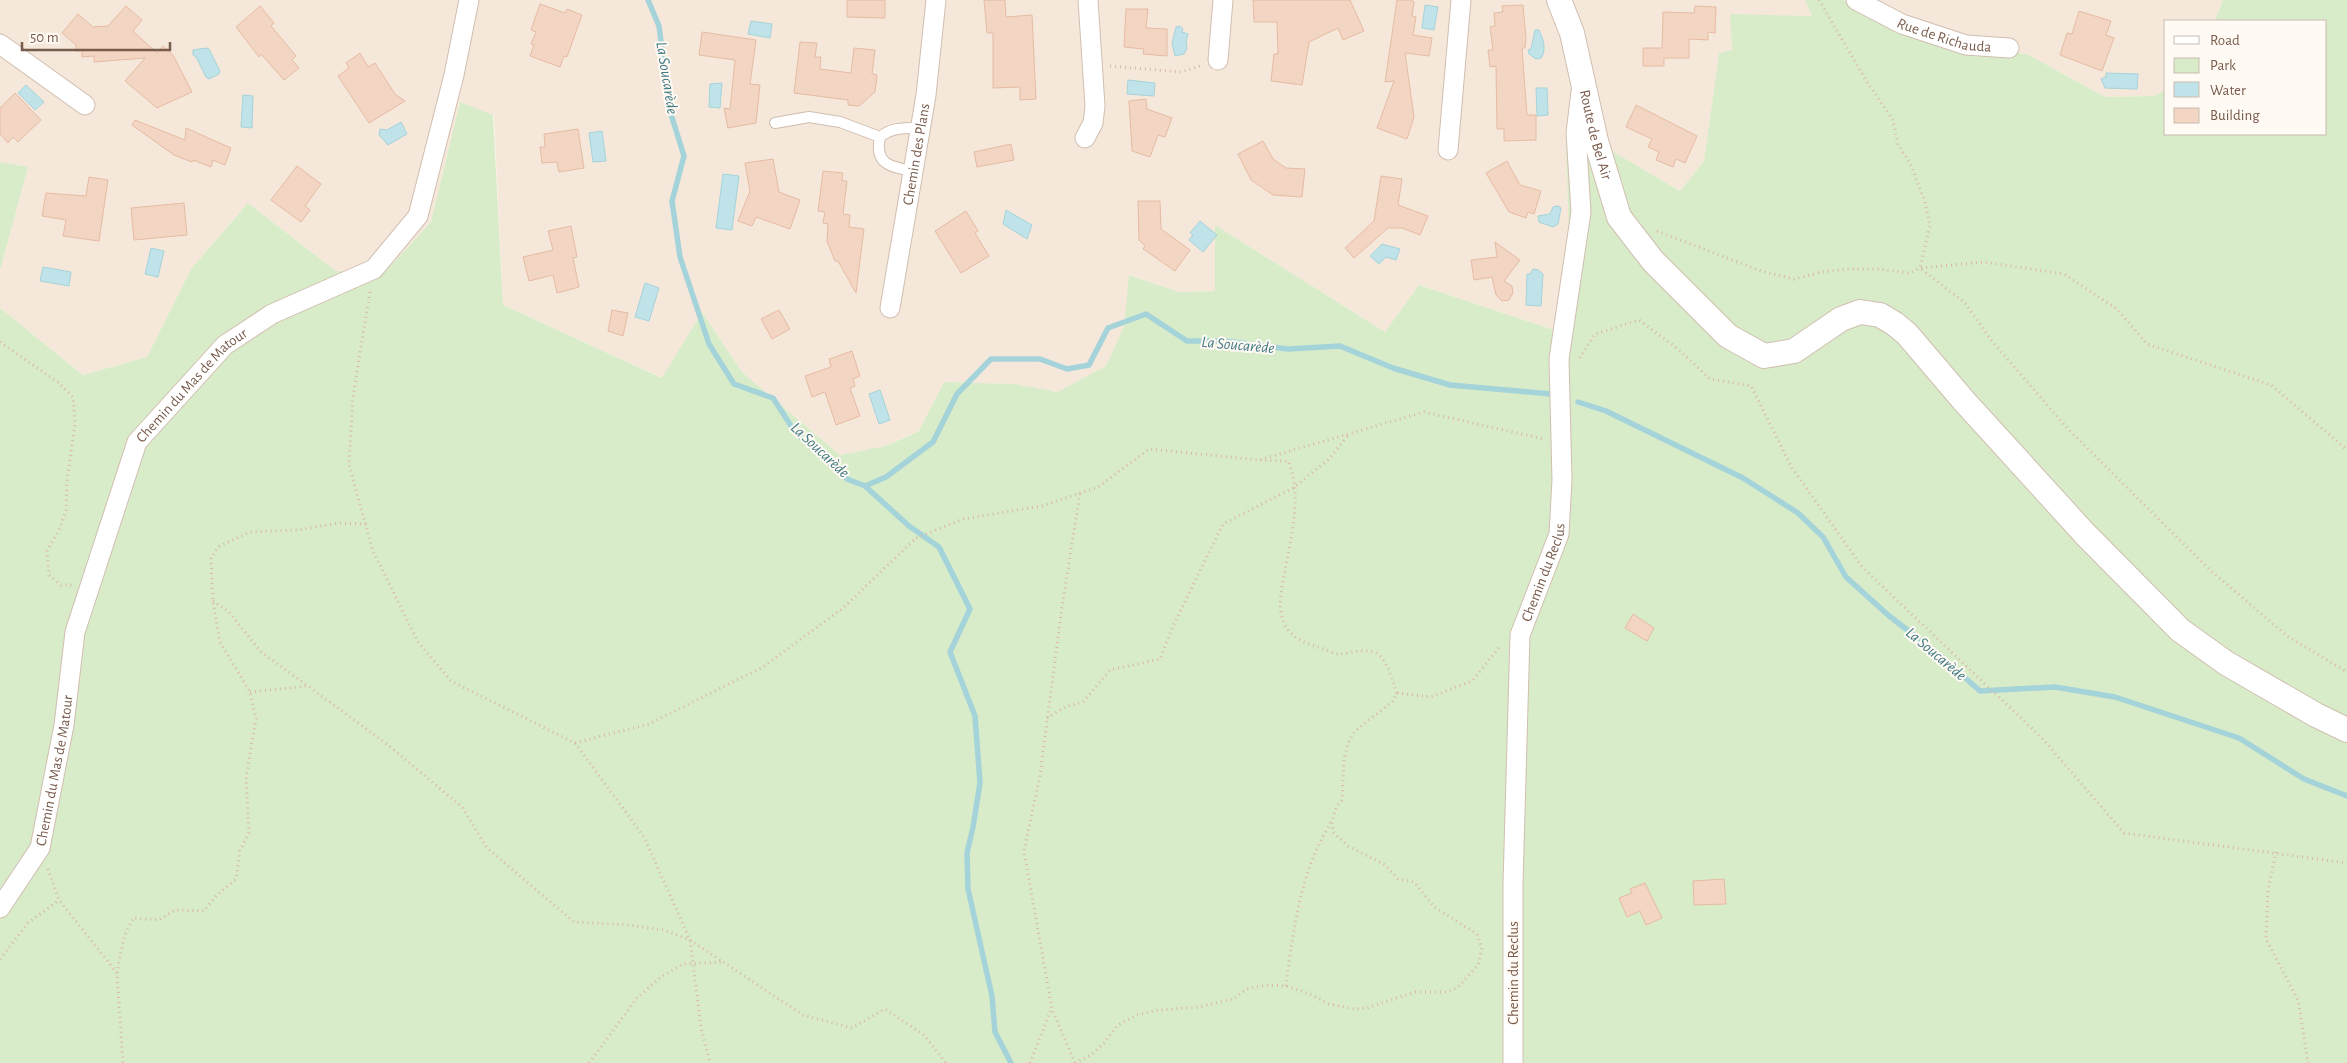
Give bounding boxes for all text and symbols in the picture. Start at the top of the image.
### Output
street label: Rue de Richauda [1895,15,1992,54]
scale bar [22,20,170,52]
legend [2164,20,2327,135]
text: 50 m [30,30,59,45]
text: Road [2210,33,2240,48]
water label: La Soucarède [653,41,681,115]
text: Park [2210,58,2236,73]
text: Water [2210,83,2246,98]
street label: Route de Bel Air [1577,88,1615,182]
street label: Chemin des Plans [900,102,932,206]
text: Building [2210,108,2260,123]
street label: Chemin du Mas de Matour [133,325,250,445]
water label: La Soucarède [1201,334,1275,356]
water label: La Soucarède [788,419,852,481]
street label: Chemin du Reclus [1518,523,1567,624]
water label: La Soucarède [1903,624,1969,684]
street label: Chemin du Mas de Matour [33,694,75,847]
street label: Chemin du Reclus [1506,921,1521,1025]

